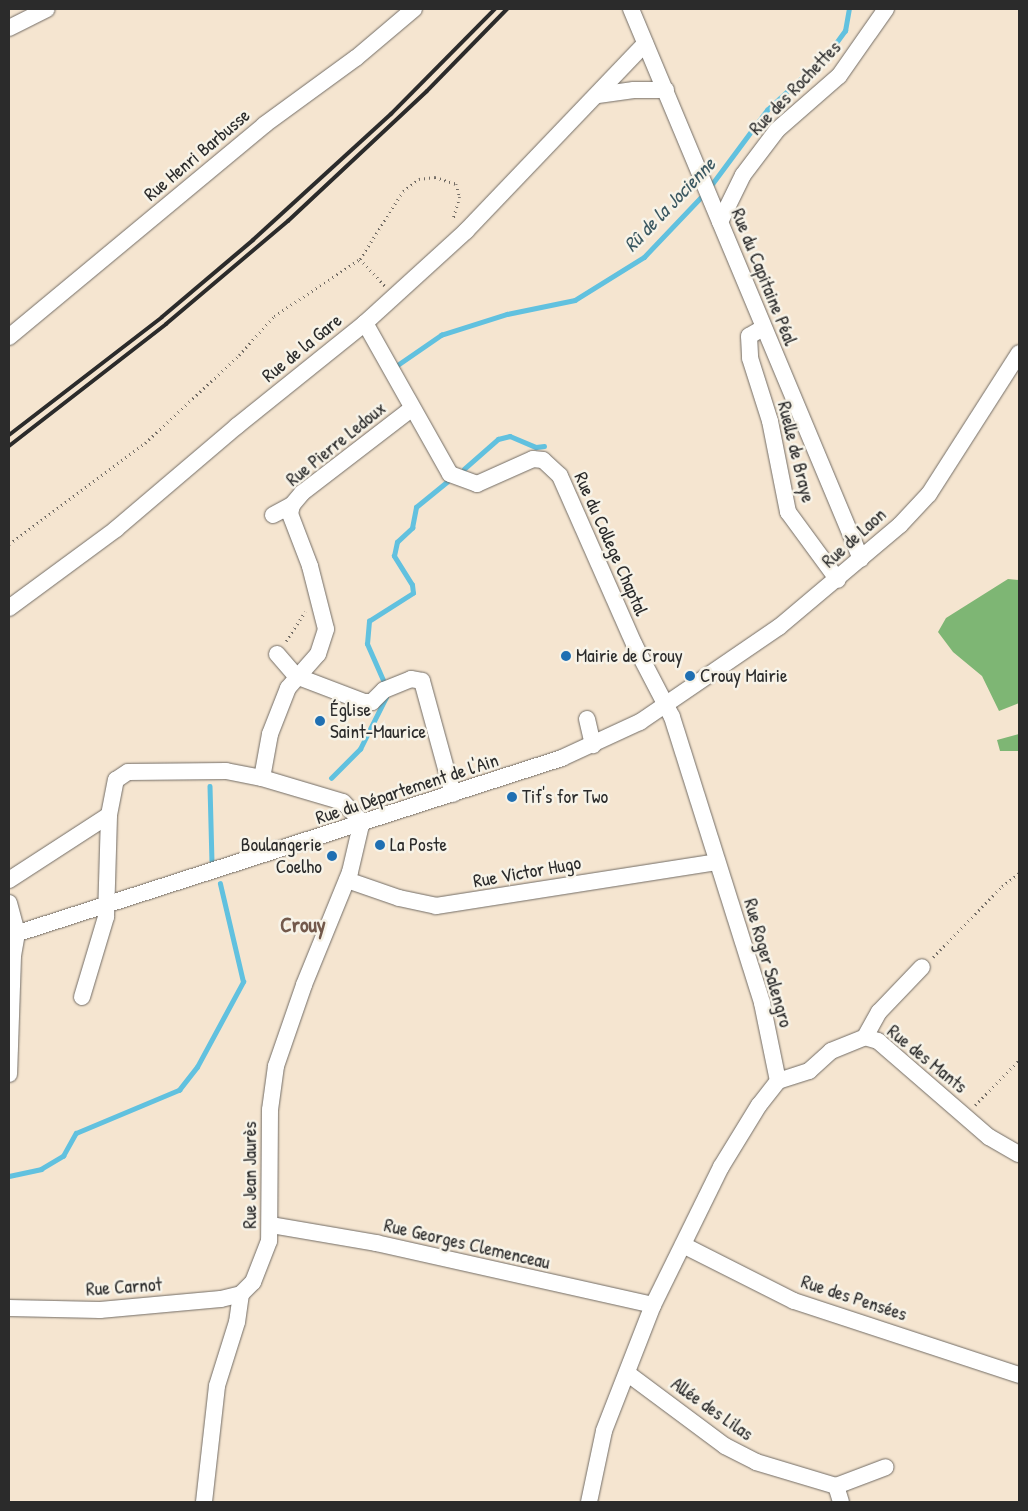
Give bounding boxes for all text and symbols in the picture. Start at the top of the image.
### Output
street label: Rue des Rochettes [744,36,846,140]
street label: Rue Henri Barbusse [139,104,255,206]
water label: Rû de la Jocienne [618,152,720,256]
street label: Rue du Capitaine Péal [726,205,802,349]
street label: Rue de la Gare [258,309,346,387]
street label: Rue Pierre Ledoux [282,397,390,491]
street label: Ruelle de Braye [772,399,820,505]
street label: Rue du College Chaptal [569,469,653,619]
street label: Rue de Laon [817,503,891,573]
place label: Mairie de Crouy [576,645,683,667]
marker: Mairie de Crouy [560,650,572,662]
place label: Crouy Mairie [700,665,788,687]
marker: Crouy Mairie [684,670,696,682]
place label: Église Saint-Maurice [330,699,426,743]
marker: Église Saint-Maurice [314,715,326,727]
street label: Rue du Département de l'Ain [313,749,501,829]
place label: Tif's for Two [522,786,608,808]
marker: Tif's for Two [506,791,518,803]
place label: Boulangerie Coelho [241,834,322,878]
place label: La Poste [390,834,447,856]
marker: La Poste [374,839,386,851]
marker: Boulangerie Coelho [326,850,338,862]
street label: Rue Victor Hugo [471,851,583,893]
street label: Rue Roger Salengro [739,896,797,1030]
district label: Crouy [280,912,326,938]
street label: Rue des Mants [883,1020,971,1098]
street label: Rue Jean Jaurès [239,1121,261,1229]
street label: Rue Georges Clemenceau [382,1214,552,1274]
street label: Rue des Pensées [798,1270,910,1326]
street label: Rue Carnot [85,1273,163,1301]
street label: Allée des Lilas [667,1372,757,1446]

